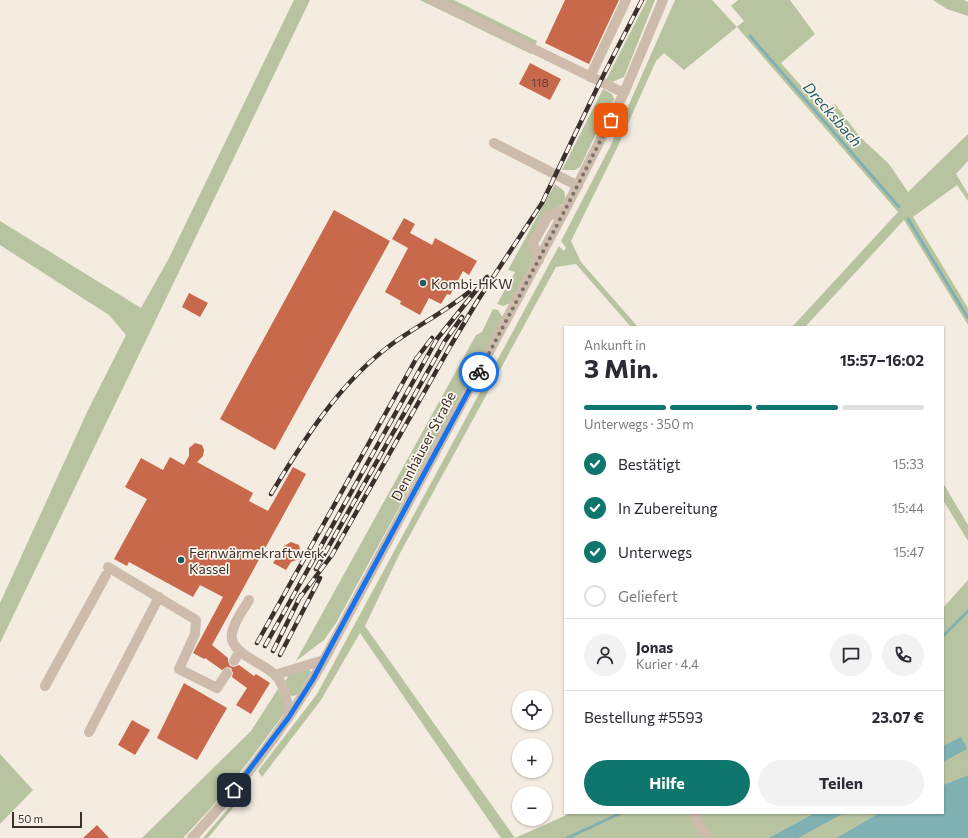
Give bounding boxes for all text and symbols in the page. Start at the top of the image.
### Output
house number: 118 [531,75,549,89]
water label: Drecksbach [800,78,866,150]
pin [594,103,628,137]
icon: bag [600,109,622,131]
place label: Kombi-HKW [431,275,512,292]
marker: Kombi-HKW [418,278,428,288]
text: Ankunft in [584,337,646,353]
text: 15:57–16:02 [840,351,924,369]
courier [459,352,499,392]
text: 3 Min. [584,352,658,383]
icon: bike [468,361,490,383]
street label: Dennhäuser Straße [387,388,459,504]
text: Unterwegs · 350 m [584,416,693,432]
icon: check [584,453,606,475]
text: Bestätigt [618,455,681,473]
text: 15:33 [893,456,924,472]
icon: check [584,497,606,519]
text: In Zubereitung [618,499,718,517]
text: 15:44 [892,500,924,516]
icon: check [584,541,606,563]
text: Unterwegs [618,543,692,561]
place label: Fernwärmekraftwerk Kassel [189,544,325,577]
text: 15:47 [894,544,924,560]
marker: Fernwärmekraftwerk Kassel [176,555,186,565]
text: Geliefert [618,587,678,605]
button: person [584,634,626,676]
button: chat [830,634,872,676]
button: phone [882,634,924,676]
text: Jonas [636,638,673,656]
text: Kurier · 4.4 [636,656,699,672]
map controls [512,690,552,826]
button: locate [512,690,552,730]
text: Bestellung #5593 [584,708,703,726]
text: 23.07 € [872,708,924,726]
button: + [512,738,552,778]
button: Hilfe [584,760,750,806]
button: Teilen [758,760,924,806]
pin [217,773,251,807]
icon: home [223,779,245,801]
button: − [512,786,552,826]
scale bar [12,810,82,829]
text: 50 m [18,812,43,825]

